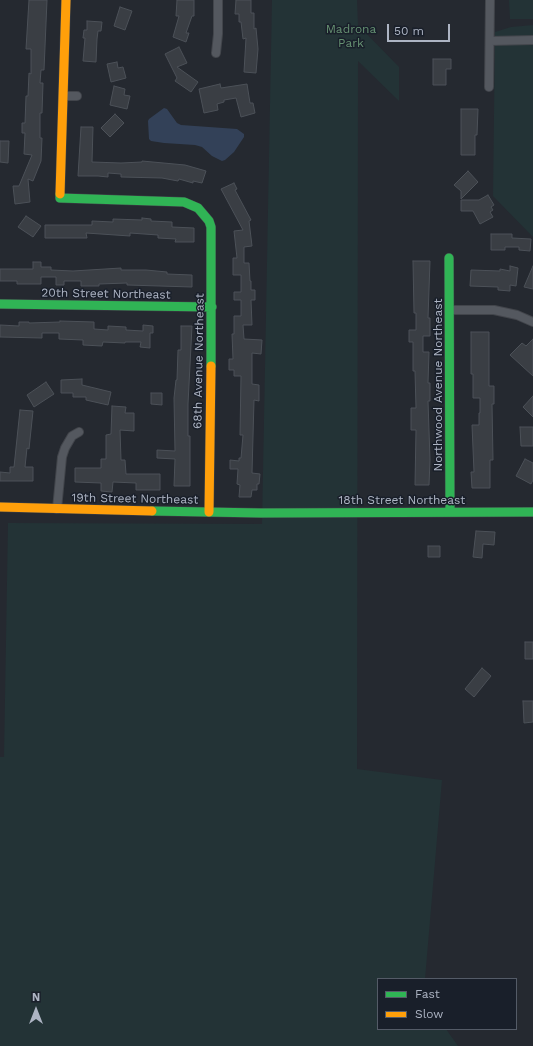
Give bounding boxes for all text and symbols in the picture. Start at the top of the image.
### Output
scale bar [389,16,452,42]
park label: Madrona Park [326,22,376,50]
text: 50 m [394,24,424,38]
street label: 20th Street Northeast [41,286,171,302]
street label: 68th Avenue Northeast [191,293,207,429]
street label: Northwood Avenue Northeast [431,298,445,472]
street label: 19th Street Northeast [71,491,199,507]
street label: 18th Street Northeast [339,493,465,507]
legend [377,978,517,1030]
text: Fast [415,987,440,1001]
north arrow [16,990,56,1030]
text: N [32,991,40,1004]
text: Slow [415,1007,443,1021]

